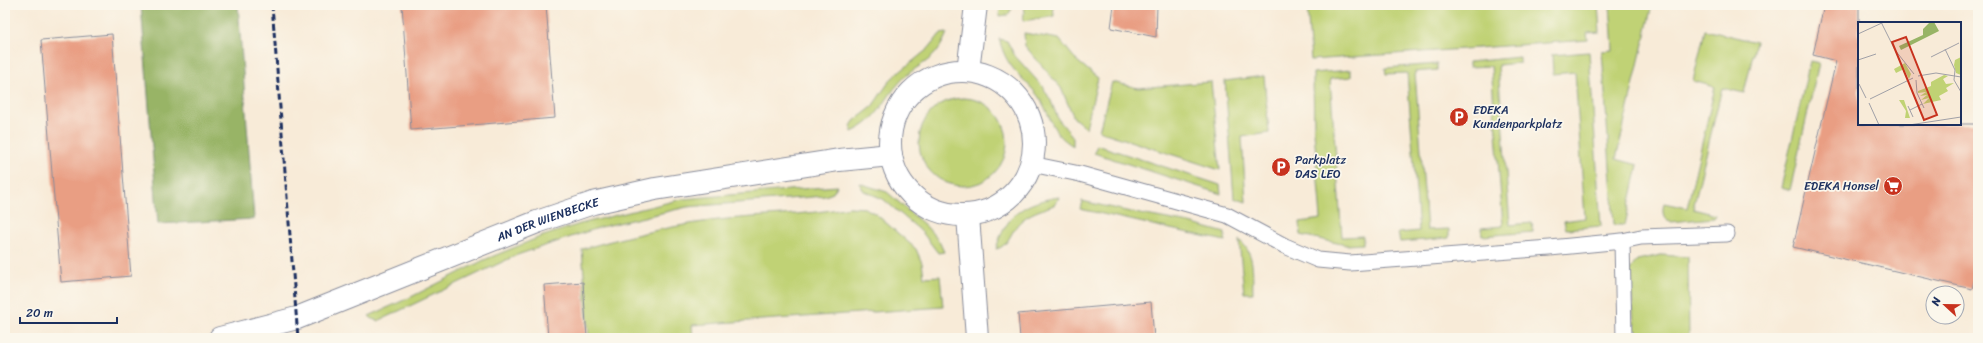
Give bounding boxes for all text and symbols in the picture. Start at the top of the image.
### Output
inset map [1858,22,1961,125]
place label: EDEKA Kundenparkplatz [1473,99,1562,135]
parking icon: EDEKA Kundenparkplatz [1448,106,1470,128]
place label: Parkplatz DAS LEO [1295,149,1347,185]
parking icon: Parkplatz DAS LEO [1270,156,1292,178]
place label: EDEKA Honsel [1804,175,1880,197]
supermarket icon: EDEKA Honsel [1882,175,1904,197]
street label: AN DER WIENBECKE [492,191,602,248]
north arrow [1925,285,1965,325]
text: N [1926,294,1947,309]
scale bar [20,299,117,325]
text: 20 m [26,302,53,324]

